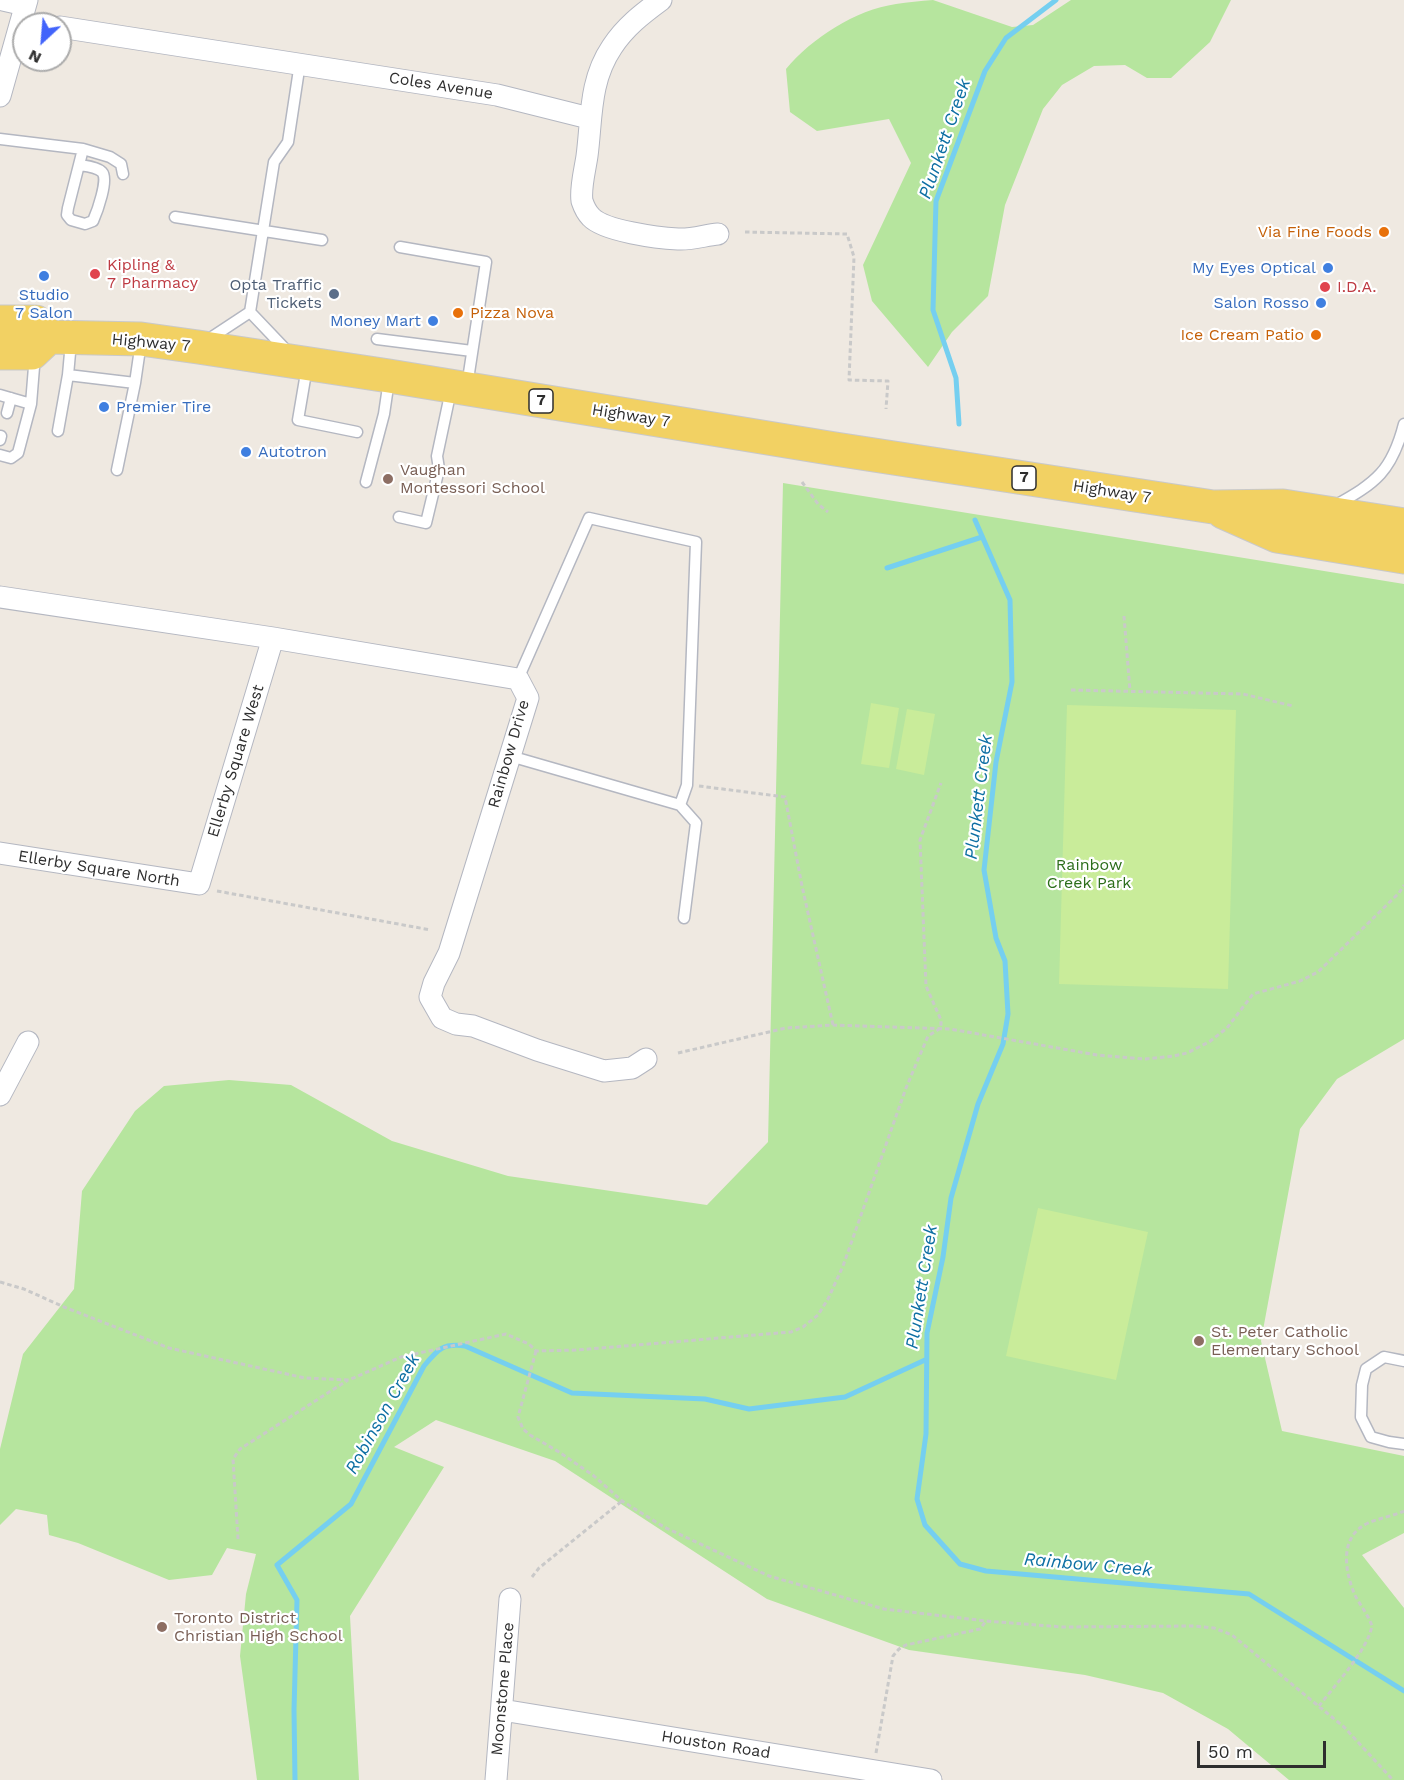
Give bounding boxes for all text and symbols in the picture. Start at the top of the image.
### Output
north arrow [12,12,72,72]
text: N [25,46,44,68]
street label: Coles Avenue [388,68,494,104]
water label: Plunkett Creek [914,76,976,202]
place label: Via Fine Foods [1258,222,1372,242]
marker: Via Fine Foods [1377,225,1391,239]
place label: Kipling & 7 Pharmacy [107,255,198,293]
place label: My Eyes Optical [1192,258,1316,278]
marker: My Eyes Optical [1321,261,1335,275]
marker: Kipling & 7 Pharmacy [88,267,102,281]
marker: Studio 7 Salon [37,269,51,283]
place label: Opta Traffic Tickets [229,275,322,313]
place label: I.D.A. [1337,277,1376,297]
marker: I.D.A. [1318,280,1332,294]
place label: Studio 7 Salon [15,285,73,323]
marker: Opta Traffic Tickets [327,287,341,301]
place label: Salon Rosso [1214,293,1309,313]
marker: Salon Rosso [1314,296,1328,310]
place label: Pizza Nova [470,303,554,323]
marker: Pizza Nova [451,306,465,320]
place label: Money Mart [330,311,421,331]
marker: Money Mart [426,314,440,328]
place label: Ice Cream Patio [1180,325,1304,345]
marker: Ice Cream Patio [1309,328,1323,342]
street label: Highway 7 [111,330,191,356]
road number: 7 [529,389,553,413]
place label: Premier Tire [116,397,211,417]
marker: Premier Tire [97,400,111,414]
street label: Highway 7 [591,400,671,432]
place label: Autotron [258,442,327,462]
marker: Autotron [239,445,253,459]
place label: Vaughan Montessori School [400,460,545,498]
road number: 7 [1012,466,1036,490]
marker: Vaughan Montessori School [381,472,395,486]
street label: Highway 7 [1072,476,1152,508]
street label: Ellerby Square West [204,682,268,840]
street label: Rainbow Drive [484,698,534,810]
water label: Plunkett Creek [961,733,997,861]
street label: Ellerby Square North [17,847,181,891]
park label: Rainbow Creek Park [1047,855,1131,893]
water label: Plunkett Creek [902,1223,942,1351]
place label: St. Peter Catholic Elementary School [1211,1322,1359,1360]
marker: St. Peter Catholic Elementary School [1192,1334,1206,1348]
water label: Robinson Creek [341,1350,425,1478]
water label: Rainbow Creek [1023,1549,1153,1581]
place label: Toronto District Christian High School [174,1608,343,1646]
marker: Toronto District Christian High School [155,1620,169,1634]
street label: Moonstone Place [488,1621,518,1757]
street label: Houston Road [660,1727,772,1763]
scale bar [1200,1729,1329,1767]
text: 50 m [1208,1741,1253,1762]

